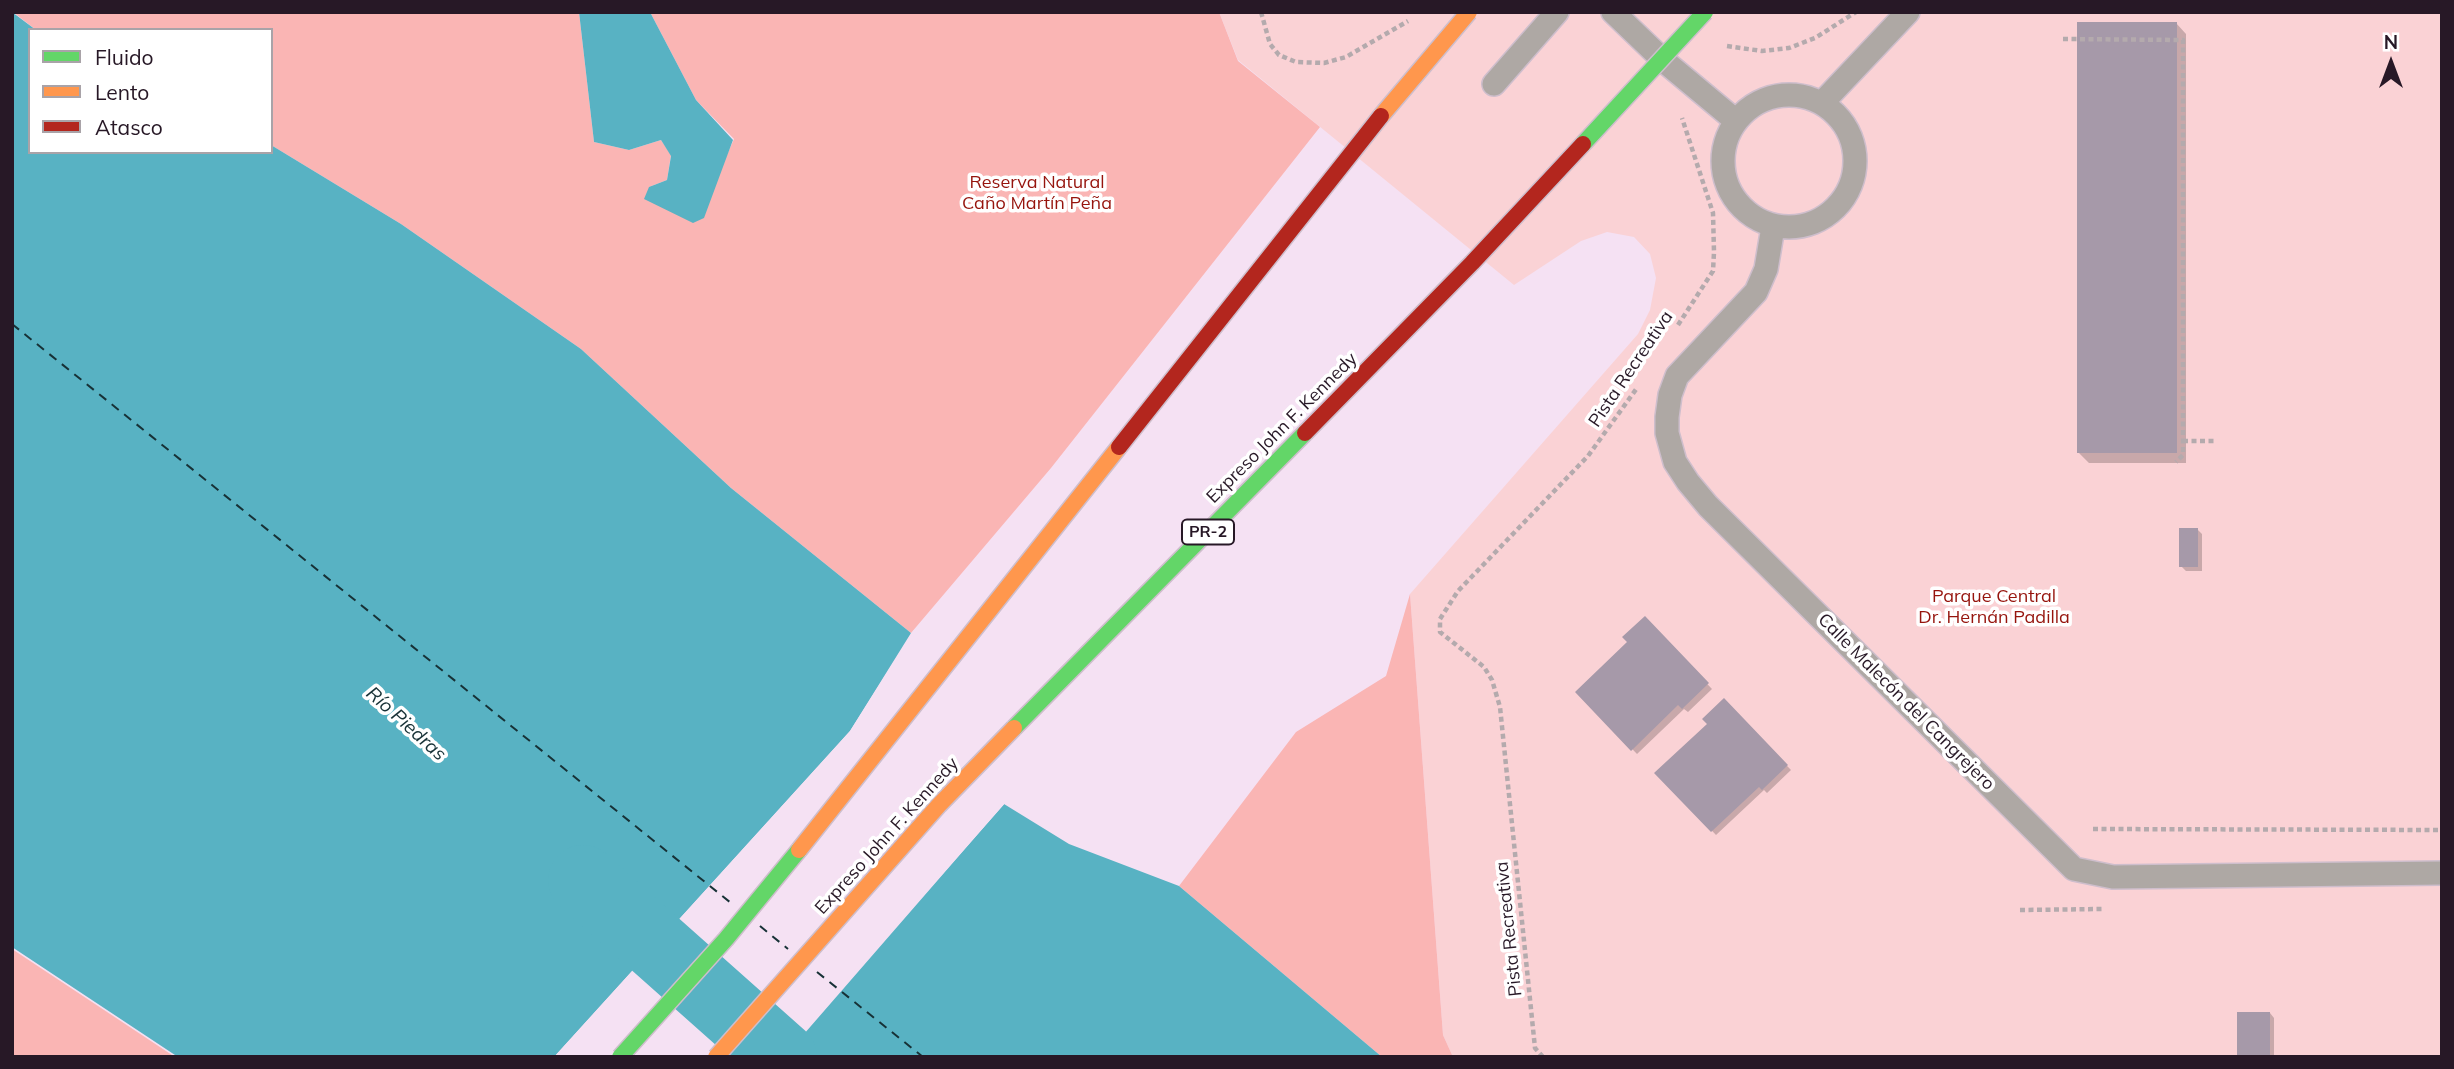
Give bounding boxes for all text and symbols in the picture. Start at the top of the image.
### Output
legend [28,28,273,154]
north arrow [2356,28,2426,98]
text: N [2384,30,2398,54]
text: Fluido [95,44,154,70]
text: Lento [95,79,149,105]
text: Atasco [95,114,163,140]
park label: Reserva Natural Caño Martín Peña [962,172,1112,214]
street label: Pista Recreativa [1584,307,1678,431]
street label: Expreso John F. Kennedy [1202,348,1362,508]
road number: PR-2 [1182,520,1234,544]
park label: Parque Central Dr. Hernán Padilla [1918,586,2070,628]
street label: Calle Malecón del Cangrejero [1813,609,1999,795]
water label: Río Piedras [361,682,451,766]
street label: Expreso John F. Kennedy [811,753,963,919]
street label: Pista Recreativa [1491,861,1527,997]

